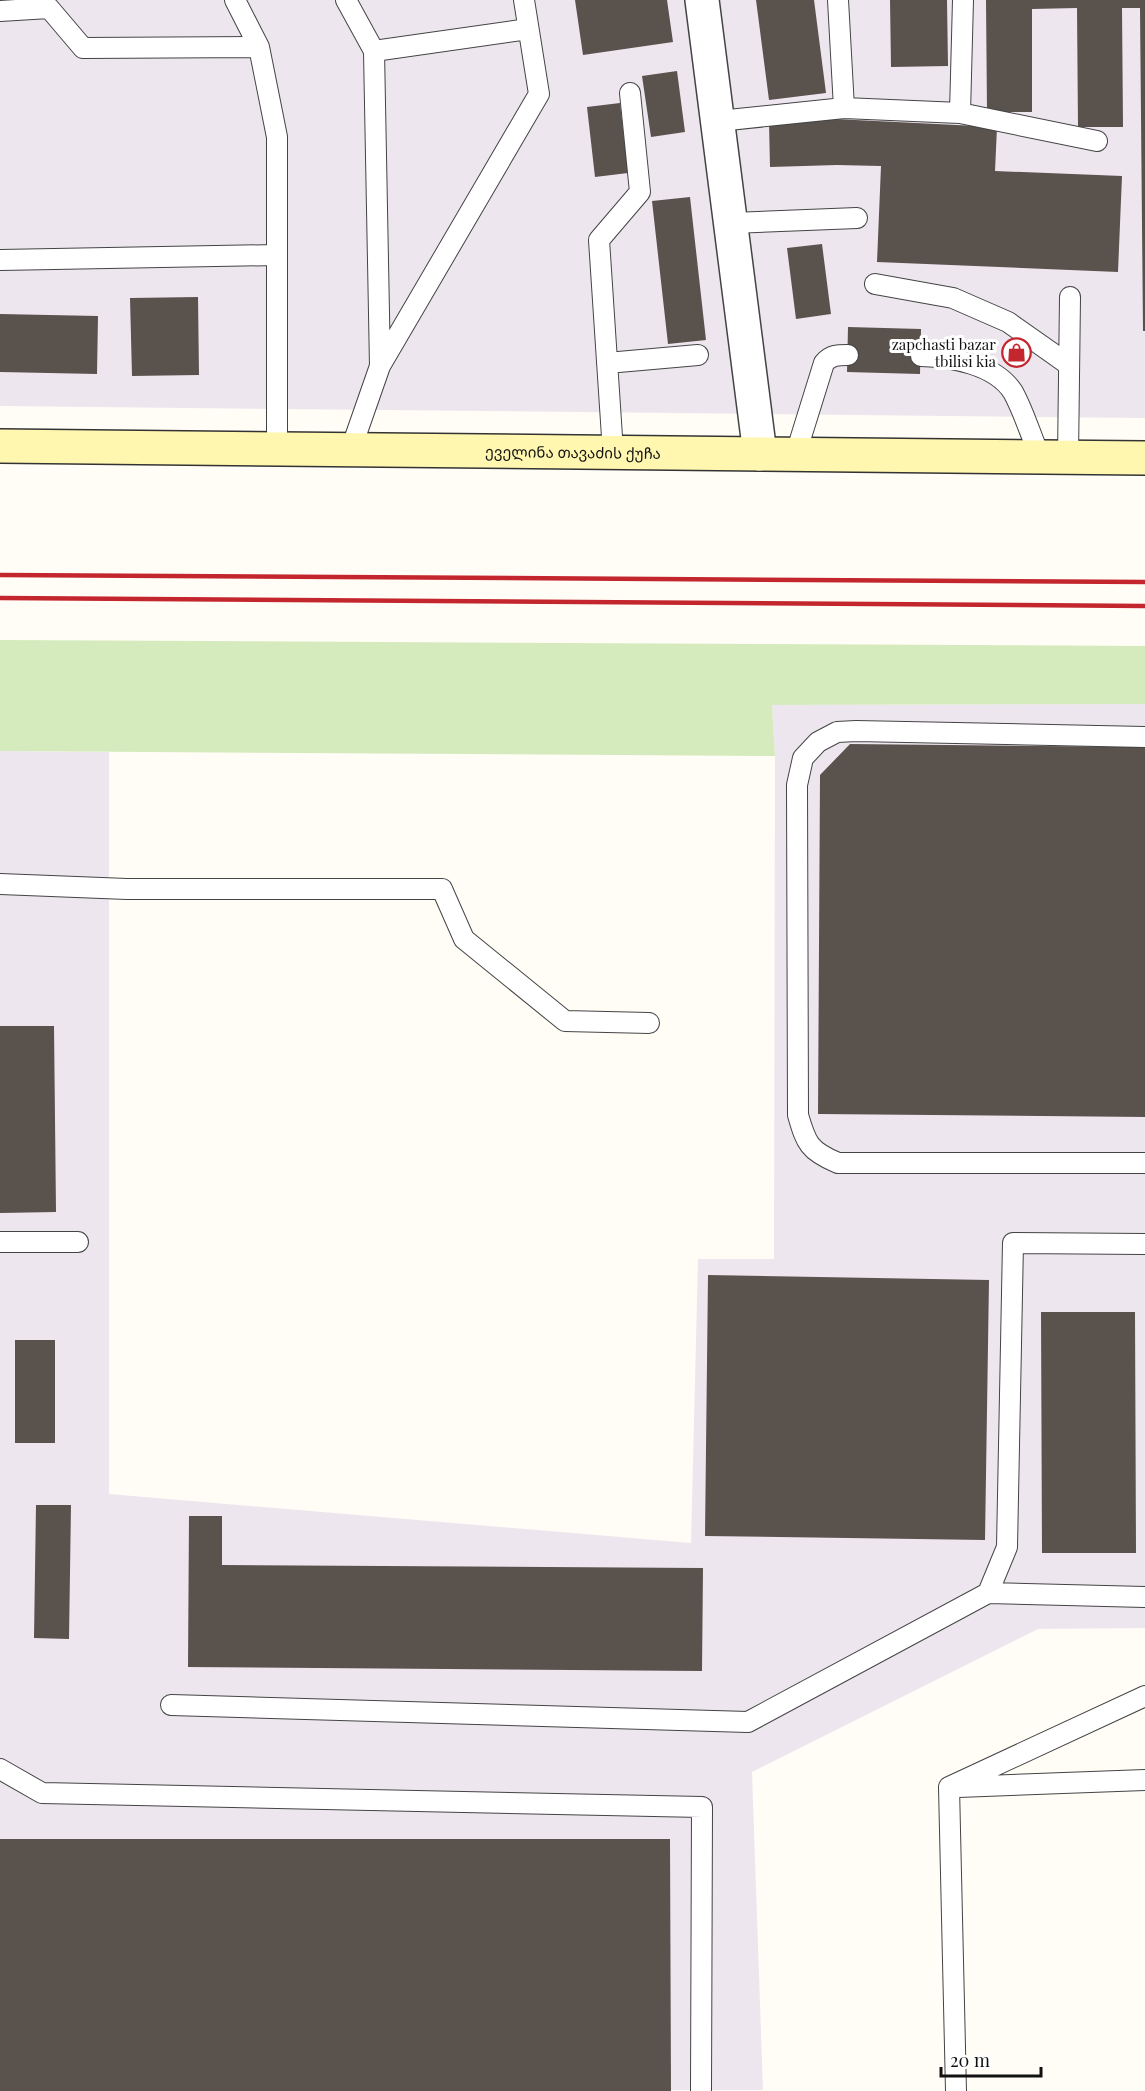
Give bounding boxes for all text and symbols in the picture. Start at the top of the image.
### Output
place label: zapchasti bazar tbilisi kia [892,334,997,371]
shop icon: zapchasti bazar tbilisi kia [1001,337,1033,369]
street label: ეველინა თავაძის ქუჩა [485,441,661,463]
scale bar [941,2040,1042,2078]
text: 20 m [950,2048,990,2072]

